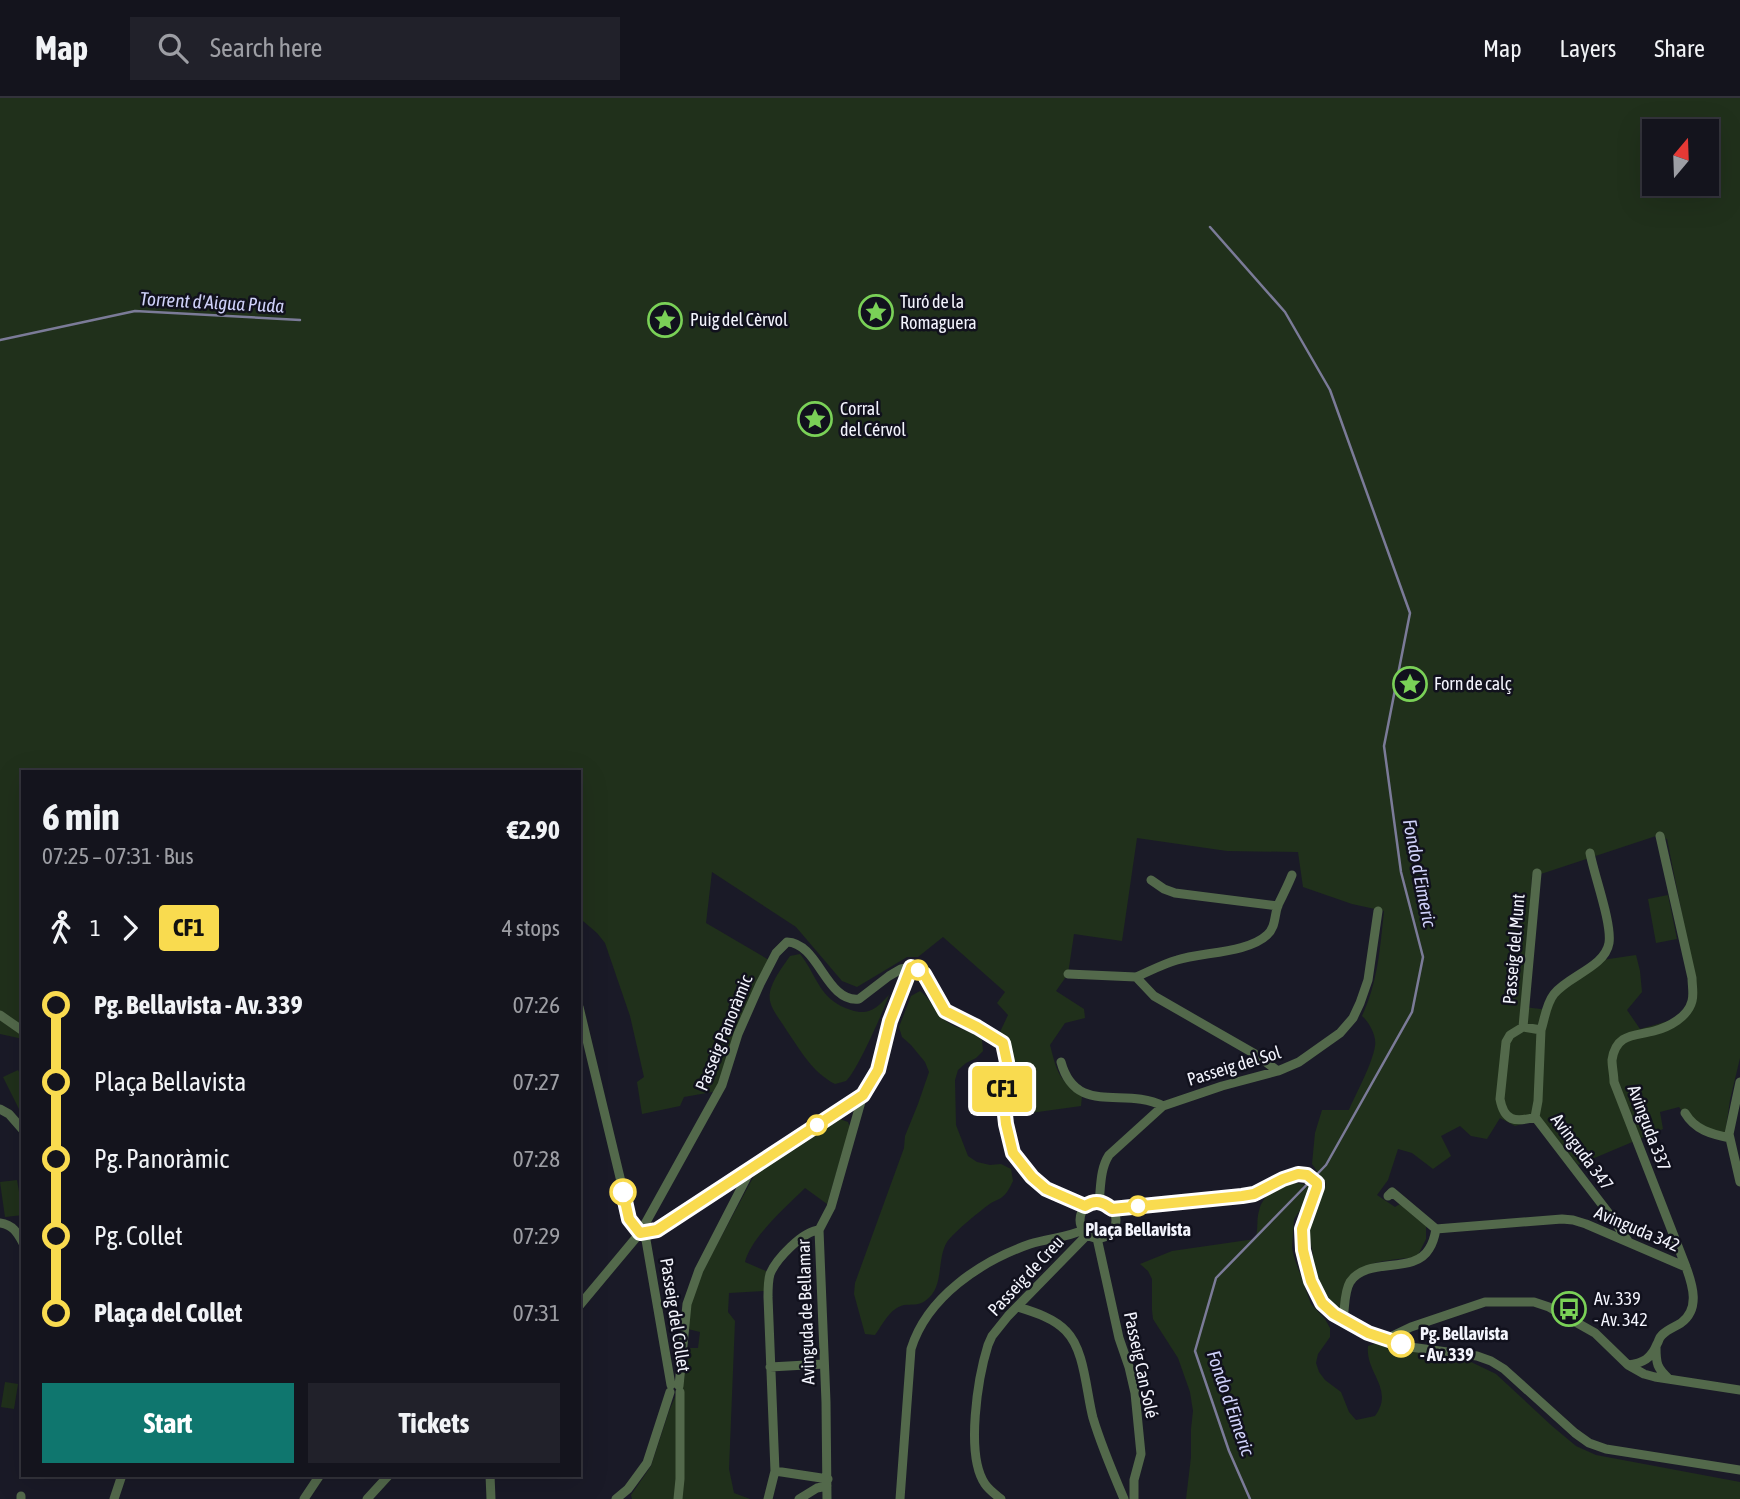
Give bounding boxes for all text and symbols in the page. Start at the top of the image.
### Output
search box [130,17,620,80]
text: Map [35,29,88,67]
icon: search [154,29,192,67]
text: Search here [210,33,322,63]
text: Map [1483,35,1522,62]
text: Layers [1560,35,1616,62]
text: Share [1654,35,1705,62]
north arrow [1642,119,1718,196]
map controls [1642,119,1719,196]
water label: Torrent d'Aigua Puda [139,287,285,317]
place label: Turó de la Romaguera [900,291,977,333]
place icon: Turó de la Romaguera [857,293,895,331]
place icon: Puig del Cèrvol [646,301,684,339]
place label: Puig del Cèrvol [690,309,788,330]
place label: Corral del Cérvol [840,398,906,440]
place icon: Corral del Cérvol [796,400,834,438]
place icon: Forn de calç [1391,665,1429,703]
place label: Forn de calç [1434,673,1512,694]
text: 6 min [42,795,120,838]
text: €2.90 [507,815,560,845]
water label: Fondo d'Eimeric [1399,817,1441,930]
text: 07:25 – 07:31 · Bus [42,843,194,869]
street label: Passeig del Munt [1498,893,1529,1005]
icon: walk [42,909,80,947]
icon: forward [111,909,149,947]
text: CF1 [173,914,205,941]
text: 1 [90,915,101,941]
text: 4 stops [502,915,560,941]
unlabelled marker [908,960,928,980]
street label: Passeig Panoràmic [691,971,756,1094]
text: Pg. Bellavista - Av. 339 [94,990,303,1020]
text: 07:26 [513,992,560,1018]
street label: Passeig del Sol [1185,1041,1283,1090]
line badge: CF1 [962,1066,1042,1112]
text: Plaça Bellavista [94,1067,246,1097]
text: 07:27 [513,1069,560,1095]
text: CF1 [986,1075,1018,1102]
street label: Avinguda 337 [1623,1082,1675,1174]
street label: Avinguda 347 [1547,1109,1618,1194]
unlabelled marker [807,1115,827,1135]
text: Pg. Panoràmic [94,1144,229,1174]
text: 07:28 [513,1146,560,1172]
unlabelled marker [610,1179,636,1205]
marker: Plaça Bellavista [1128,1196,1148,1216]
street label: Avinguda 342 [1592,1201,1683,1256]
place label: Plaça Bellavista [1085,1219,1191,1240]
text: Pg. Collet [94,1221,183,1251]
text: 07:29 [513,1223,560,1249]
street label: Passeig de Creu [983,1231,1068,1320]
street label: Avinguda de Bellamar [792,1238,819,1385]
street label: Passeig del Collet [656,1256,695,1373]
place label: Av. 339 - Av. 342 [1594,1288,1648,1330]
bus stop icon: Av. 339 - Av. 342 [1550,1290,1588,1328]
text: Plaça del Collet [94,1298,242,1328]
text: 07:31 [513,1300,560,1326]
street label: Passeig Can Solé [1120,1310,1163,1420]
place label: Pg. Bellavista - Av. 339 [1420,1323,1508,1365]
marker: Pg. Bellavista - Av. 339 [1388,1331,1414,1357]
water label: Fondo d'Eimeric [1203,1347,1260,1459]
button: Start [42,1383,294,1463]
button: Tickets [308,1383,560,1463]

